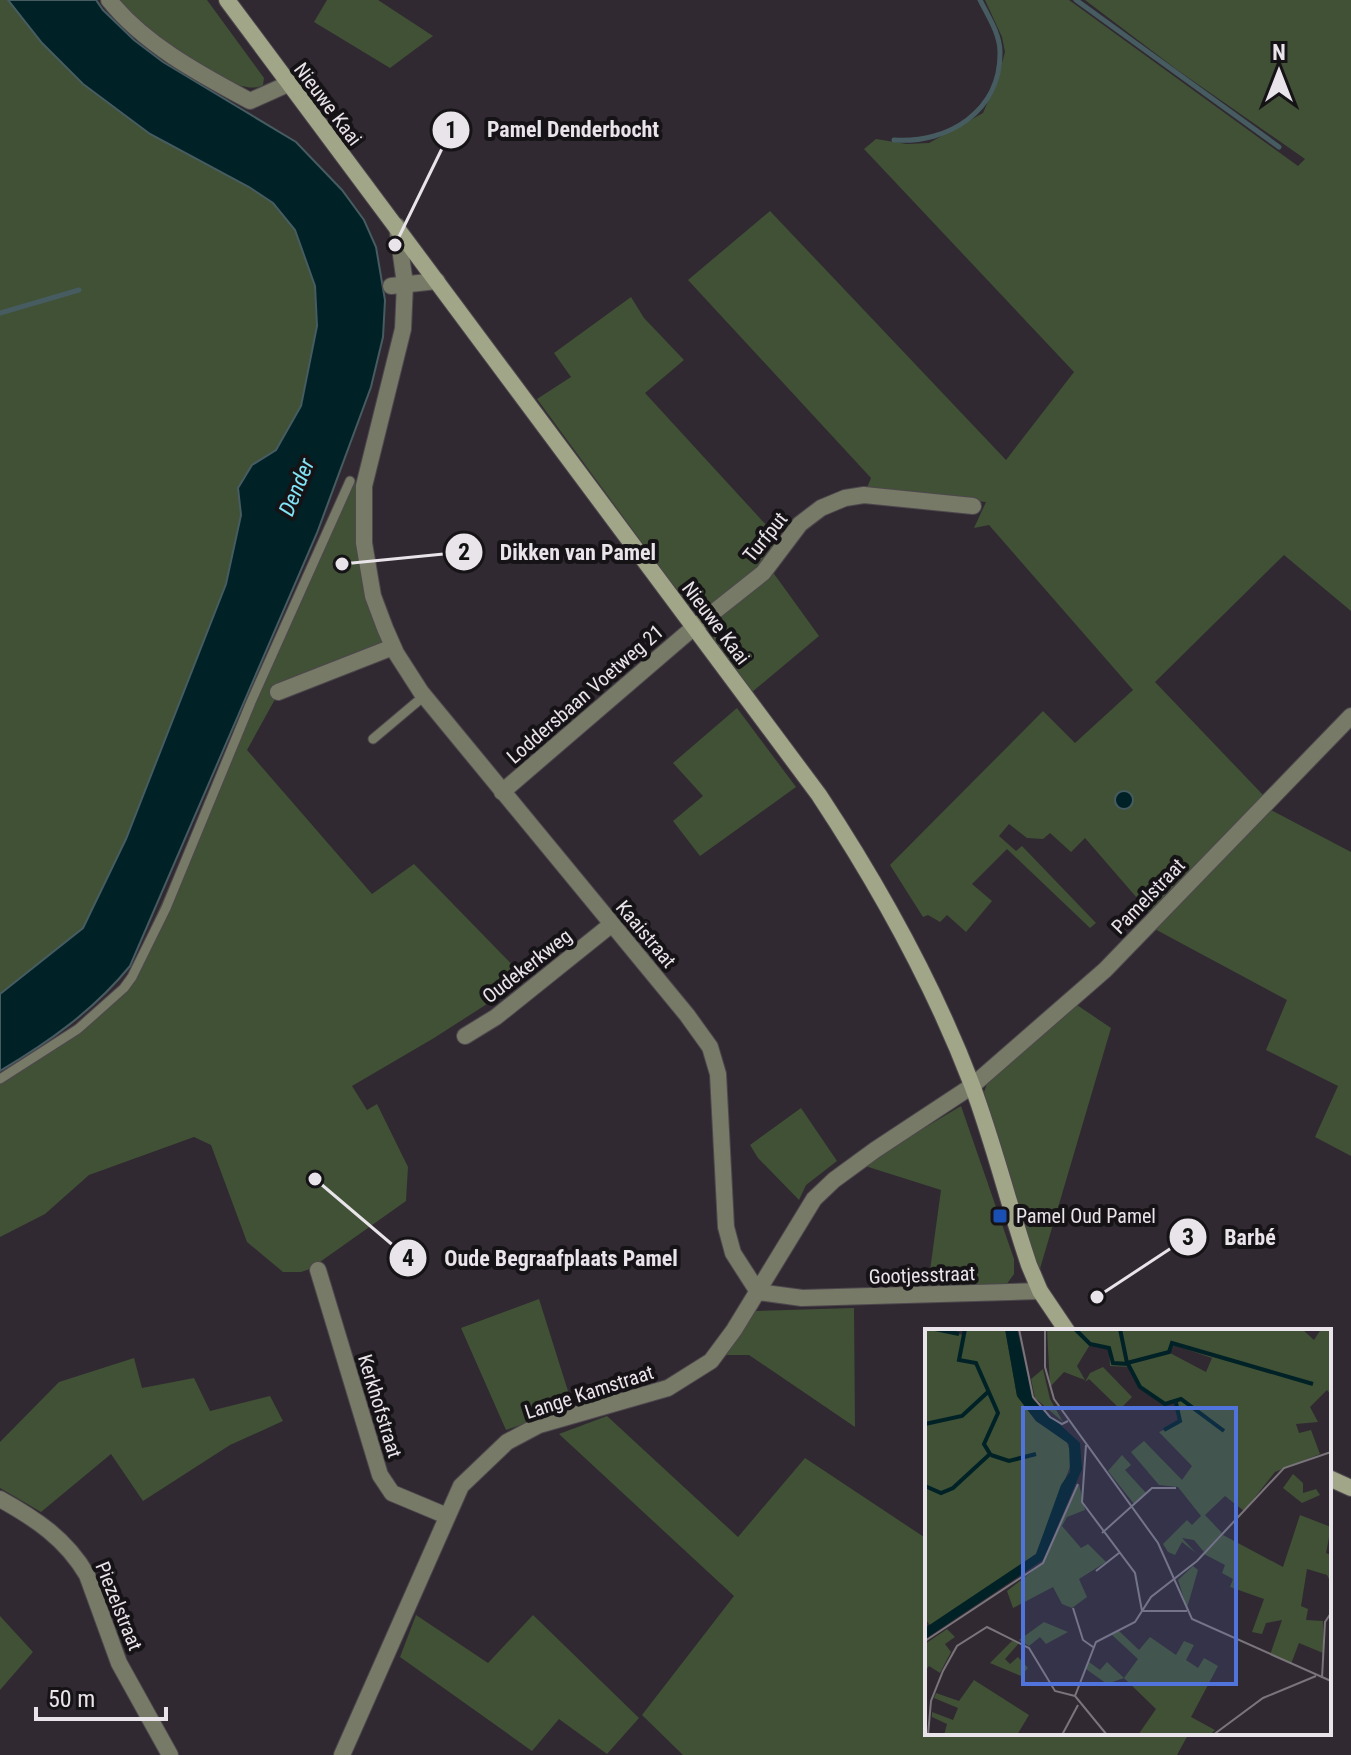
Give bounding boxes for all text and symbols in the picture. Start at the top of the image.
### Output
north arrow [1239,32,1319,112]
text: N [1272,40,1286,65]
street label: Nieuwe Kaai [289,58,367,150]
callout: Pamel Denderbocht [431,107,675,153]
text: 1 [445,116,457,144]
text: Pamel Denderbocht [487,117,659,142]
water label: Dender [274,454,319,520]
street label: Turfput [738,507,792,567]
callout: Dikken van Pamel [444,529,673,575]
text: 2 [458,538,470,566]
text: Dikken van Pamel [500,540,656,565]
street label: Nieuwe Kaai [677,577,755,669]
street label: Loddersbaan Voetweg 21 [502,619,668,769]
street label: Pamelstraat [1106,853,1190,939]
street label: Kaaistraat [611,895,681,973]
street label: Oudekerkweg [478,924,576,1008]
place label: Pamel Oud Pamel [1016,1204,1156,1228]
marker: Pamel Oud Pamel [991,1207,1009,1225]
callout: Barbé [1168,1214,1292,1260]
text: 3 [1182,1223,1194,1251]
text: Barbé [1224,1225,1276,1250]
callout: Oude Begraafplaats Pamel [388,1235,694,1281]
text: 4 [402,1244,414,1272]
text: Oude Begraafplaats Pamel [444,1246,678,1271]
street label: Gootjesstraat [868,1261,976,1289]
inset map [925,1329,1331,1735]
street label: Kerkhofstraat [353,1351,407,1461]
street label: Lange Kamstraat [522,1360,656,1424]
street label: Piezelstraat [90,1558,148,1654]
scale bar [36,1671,166,1721]
text: 50 m [48,1685,95,1713]

